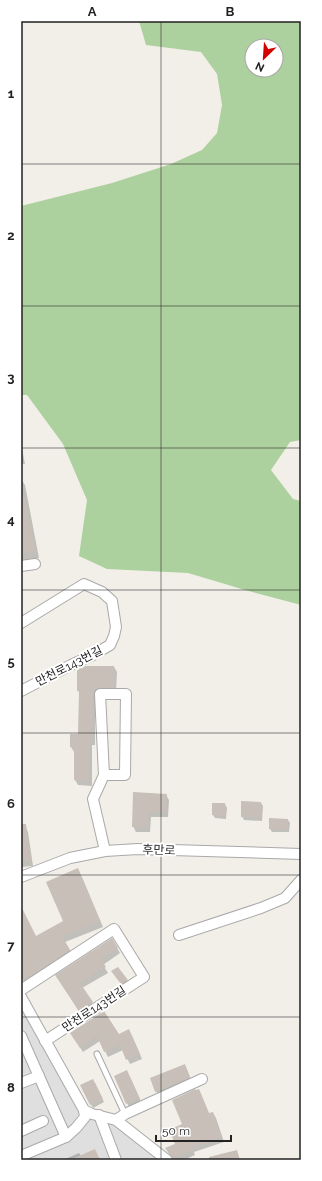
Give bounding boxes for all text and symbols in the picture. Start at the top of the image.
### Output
text: A [88,4,97,19]
text: B [226,4,235,19]
north arrow [244,38,284,78]
text: N [253,59,267,74]
text: 1 [8,86,15,101]
text: 2 [7,228,15,243]
text: 3 [7,370,15,385]
text: 4 [7,512,15,527]
street label: 만천로143번길 [33,643,105,689]
text: 5 [7,654,15,669]
text: 6 [7,796,15,811]
street label: 후만로 [142,842,176,858]
text: 7 [7,938,15,953]
street label: 만천로143번길 [59,983,129,1035]
text: 8 [7,1080,15,1095]
scale bar [156,1117,231,1143]
text: 50 m [162,1124,190,1138]

